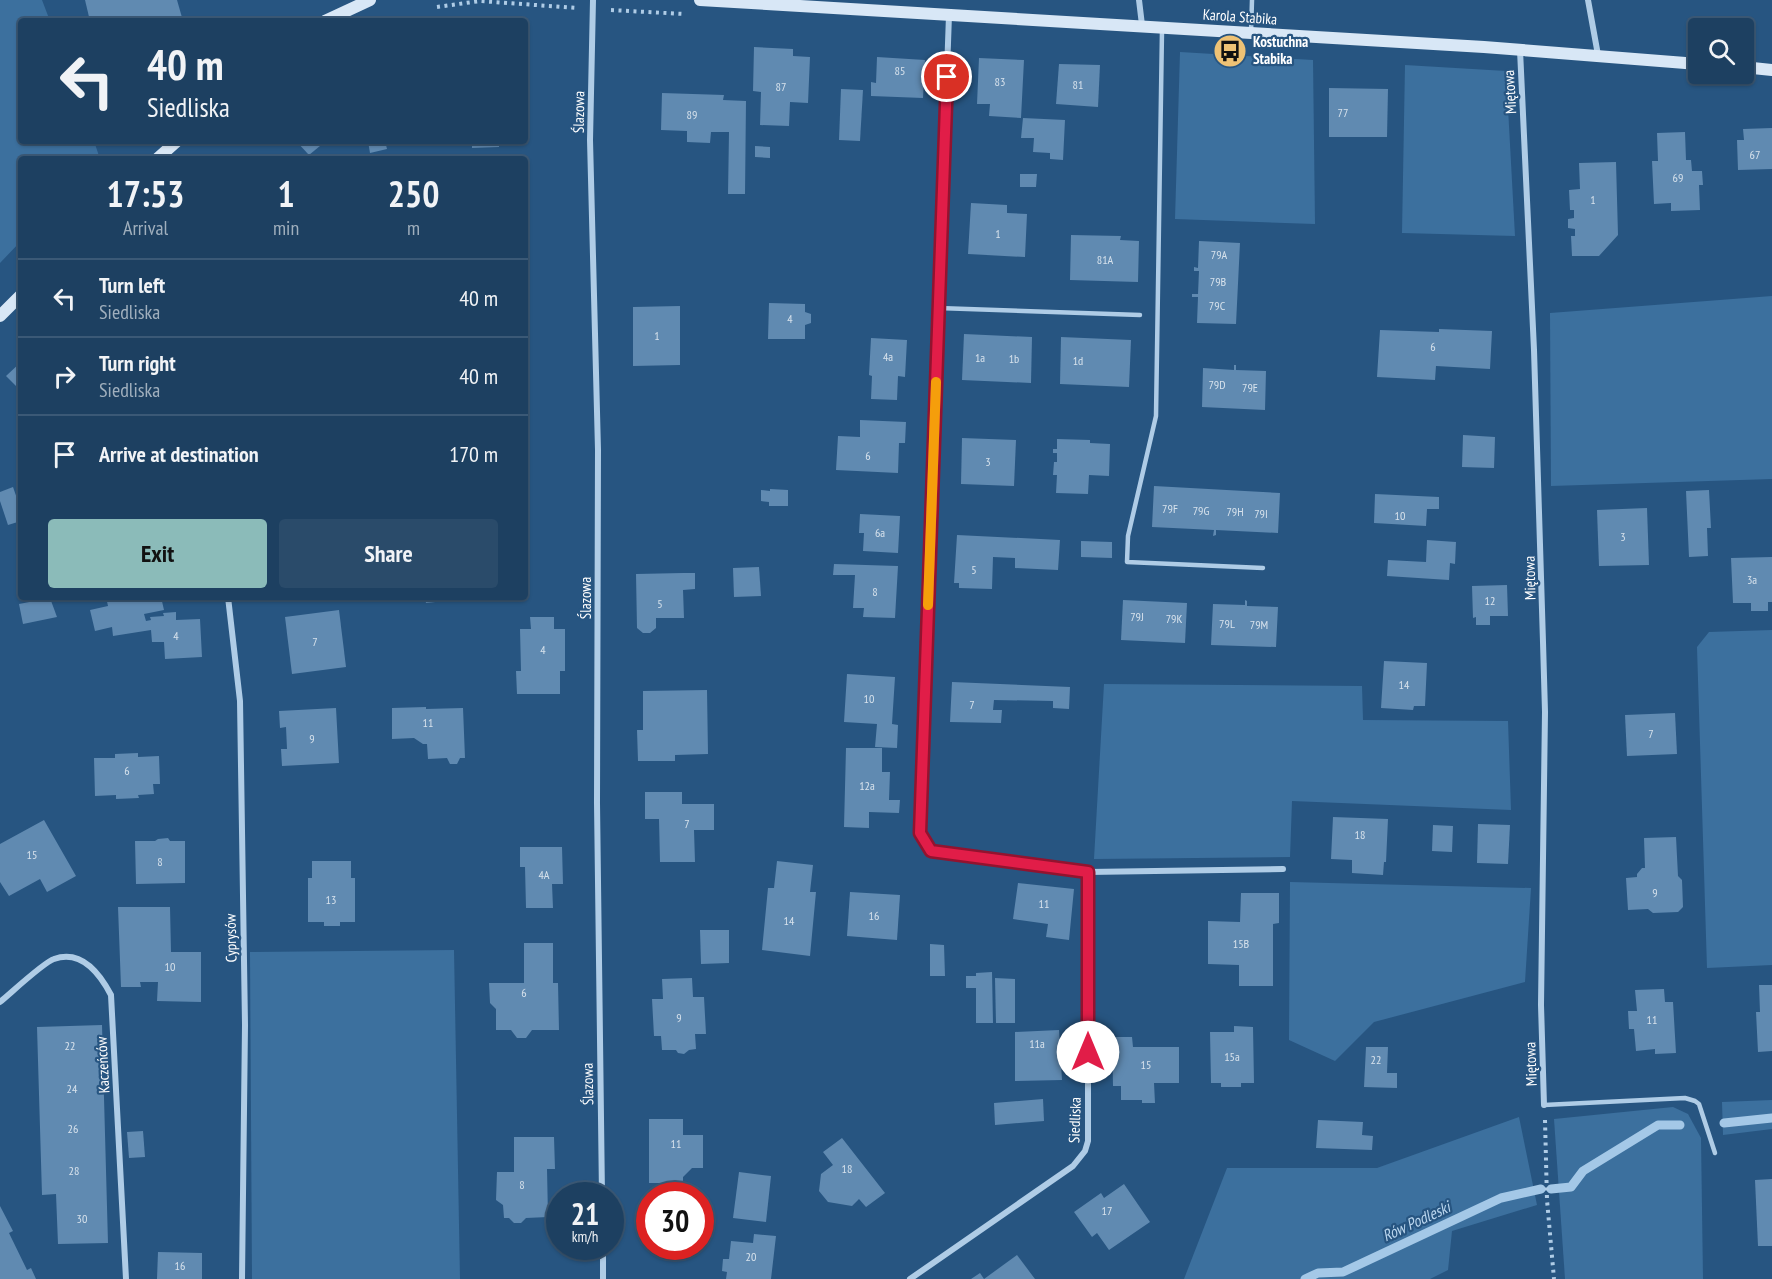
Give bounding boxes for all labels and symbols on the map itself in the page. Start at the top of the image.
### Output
street label: Karola Stabika [1202,4,1278,29]
place label: Kostuchna Stabika [1253,32,1308,68]
bus stop icon: Kostuchna Stabika [1212,33,1248,69]
pin [921,51,972,102]
house number: 85 [895,63,905,78]
street label: Miętowa [1499,69,1520,115]
house number: 83 [995,74,1005,89]
house number: 81 [1073,77,1083,92]
house number: 87 [776,79,786,94]
street label: Ślazowa [569,91,588,133]
house number: 77 [1338,105,1348,120]
house number: 89 [687,107,697,122]
house number: 67 [1750,147,1760,162]
house number: 69 [1673,170,1683,185]
house number: 1 [1590,192,1596,207]
house number: 1 [995,226,1001,241]
house number: 79A [1211,247,1228,262]
house number: 81A [1097,252,1114,267]
house number: 79B [1210,274,1227,289]
house number: 79C [1209,298,1226,313]
house number: 4 [787,311,793,326]
house number: 1 [654,328,660,343]
house number: 6 [1430,339,1436,354]
house number: 4a [883,349,893,364]
house number: 1a [975,350,985,365]
house number: 1b [1009,351,1019,366]
house number: 1d [1073,353,1083,368]
house number: 79D [1208,377,1226,392]
house number: 79E [1242,380,1258,395]
house number: 6 [865,448,871,463]
house number: 3 [985,454,991,469]
house number: 79F [1162,501,1178,516]
house number: 79G [1193,503,1209,518]
house number: 79H [1226,504,1244,519]
house number: 79I [1254,506,1268,521]
house number: 10 [1395,508,1405,523]
house number: 6a [875,525,885,540]
house number: 3 [1620,529,1626,544]
street label: Miętowa [1520,556,1539,600]
house number: 5 [971,562,977,577]
house number: 3a [1747,572,1757,587]
street label: Ślazowa [576,577,595,619]
house number: 8 [872,584,878,599]
house number: 12 [1485,593,1495,608]
house number: 5 [657,596,663,611]
house number: 79J [1130,609,1144,624]
house number: 79K [1166,611,1182,626]
house number: 79L [1219,616,1235,631]
house number: 79M [1250,617,1268,632]
house number: 4 [173,628,179,643]
house number: 7 [312,634,318,649]
house number: 4 [540,642,546,657]
house number: 14 [1399,677,1410,692]
house number: 10 [864,691,874,706]
house number: 7 [969,697,975,712]
house number: 11 [423,715,433,730]
house number: 7 [1648,726,1654,741]
house number: 9 [309,731,315,746]
house number: 6 [124,763,130,778]
house number: 12a [859,778,875,793]
house number: 7 [684,816,690,831]
house number: 18 [1355,827,1365,842]
house number: 15 [27,847,37,862]
house number: 8 [157,854,163,869]
house number: 4A [538,867,550,882]
house number: 9 [1652,885,1658,900]
house number: 13 [326,892,336,907]
house number: 11 [1039,896,1049,911]
house number: 16 [869,908,879,923]
street label: Cyprysów [221,913,240,962]
house number: 14 [784,913,795,928]
house number: 15B [1233,936,1250,951]
house number: 10 [165,959,175,974]
house number: 6 [521,985,527,1000]
house number: 9 [676,1010,682,1025]
house number: 11 [1647,1012,1657,1027]
position arrow [1056,1020,1120,1084]
street label: Kaczeńców [92,1036,113,1094]
house number: 11a [1029,1036,1045,1051]
house number: 22 [65,1038,75,1053]
street label: Miętowa [1520,1042,1541,1086]
house number: 15a [1224,1049,1240,1064]
house number: 22 [1371,1052,1381,1067]
house number: 15 [1141,1057,1151,1072]
street label: Ślazowa [578,1063,597,1105]
house number: 24 [67,1081,78,1096]
street label: Siedliska [1064,1097,1085,1143]
house number: 26 [68,1121,78,1136]
house number: 11 [671,1136,681,1151]
house number: 18 [842,1161,852,1176]
house number: 28 [69,1163,79,1178]
house number: 8 [519,1177,525,1192]
speed limit sign: 30 [636,1182,714,1260]
water label: Rów Podleski [1379,1196,1455,1245]
house number: 17 [1102,1203,1112,1218]
house number: 30 [77,1211,87,1226]
house number: 20 [746,1249,756,1264]
house number: 16 [175,1258,185,1273]

